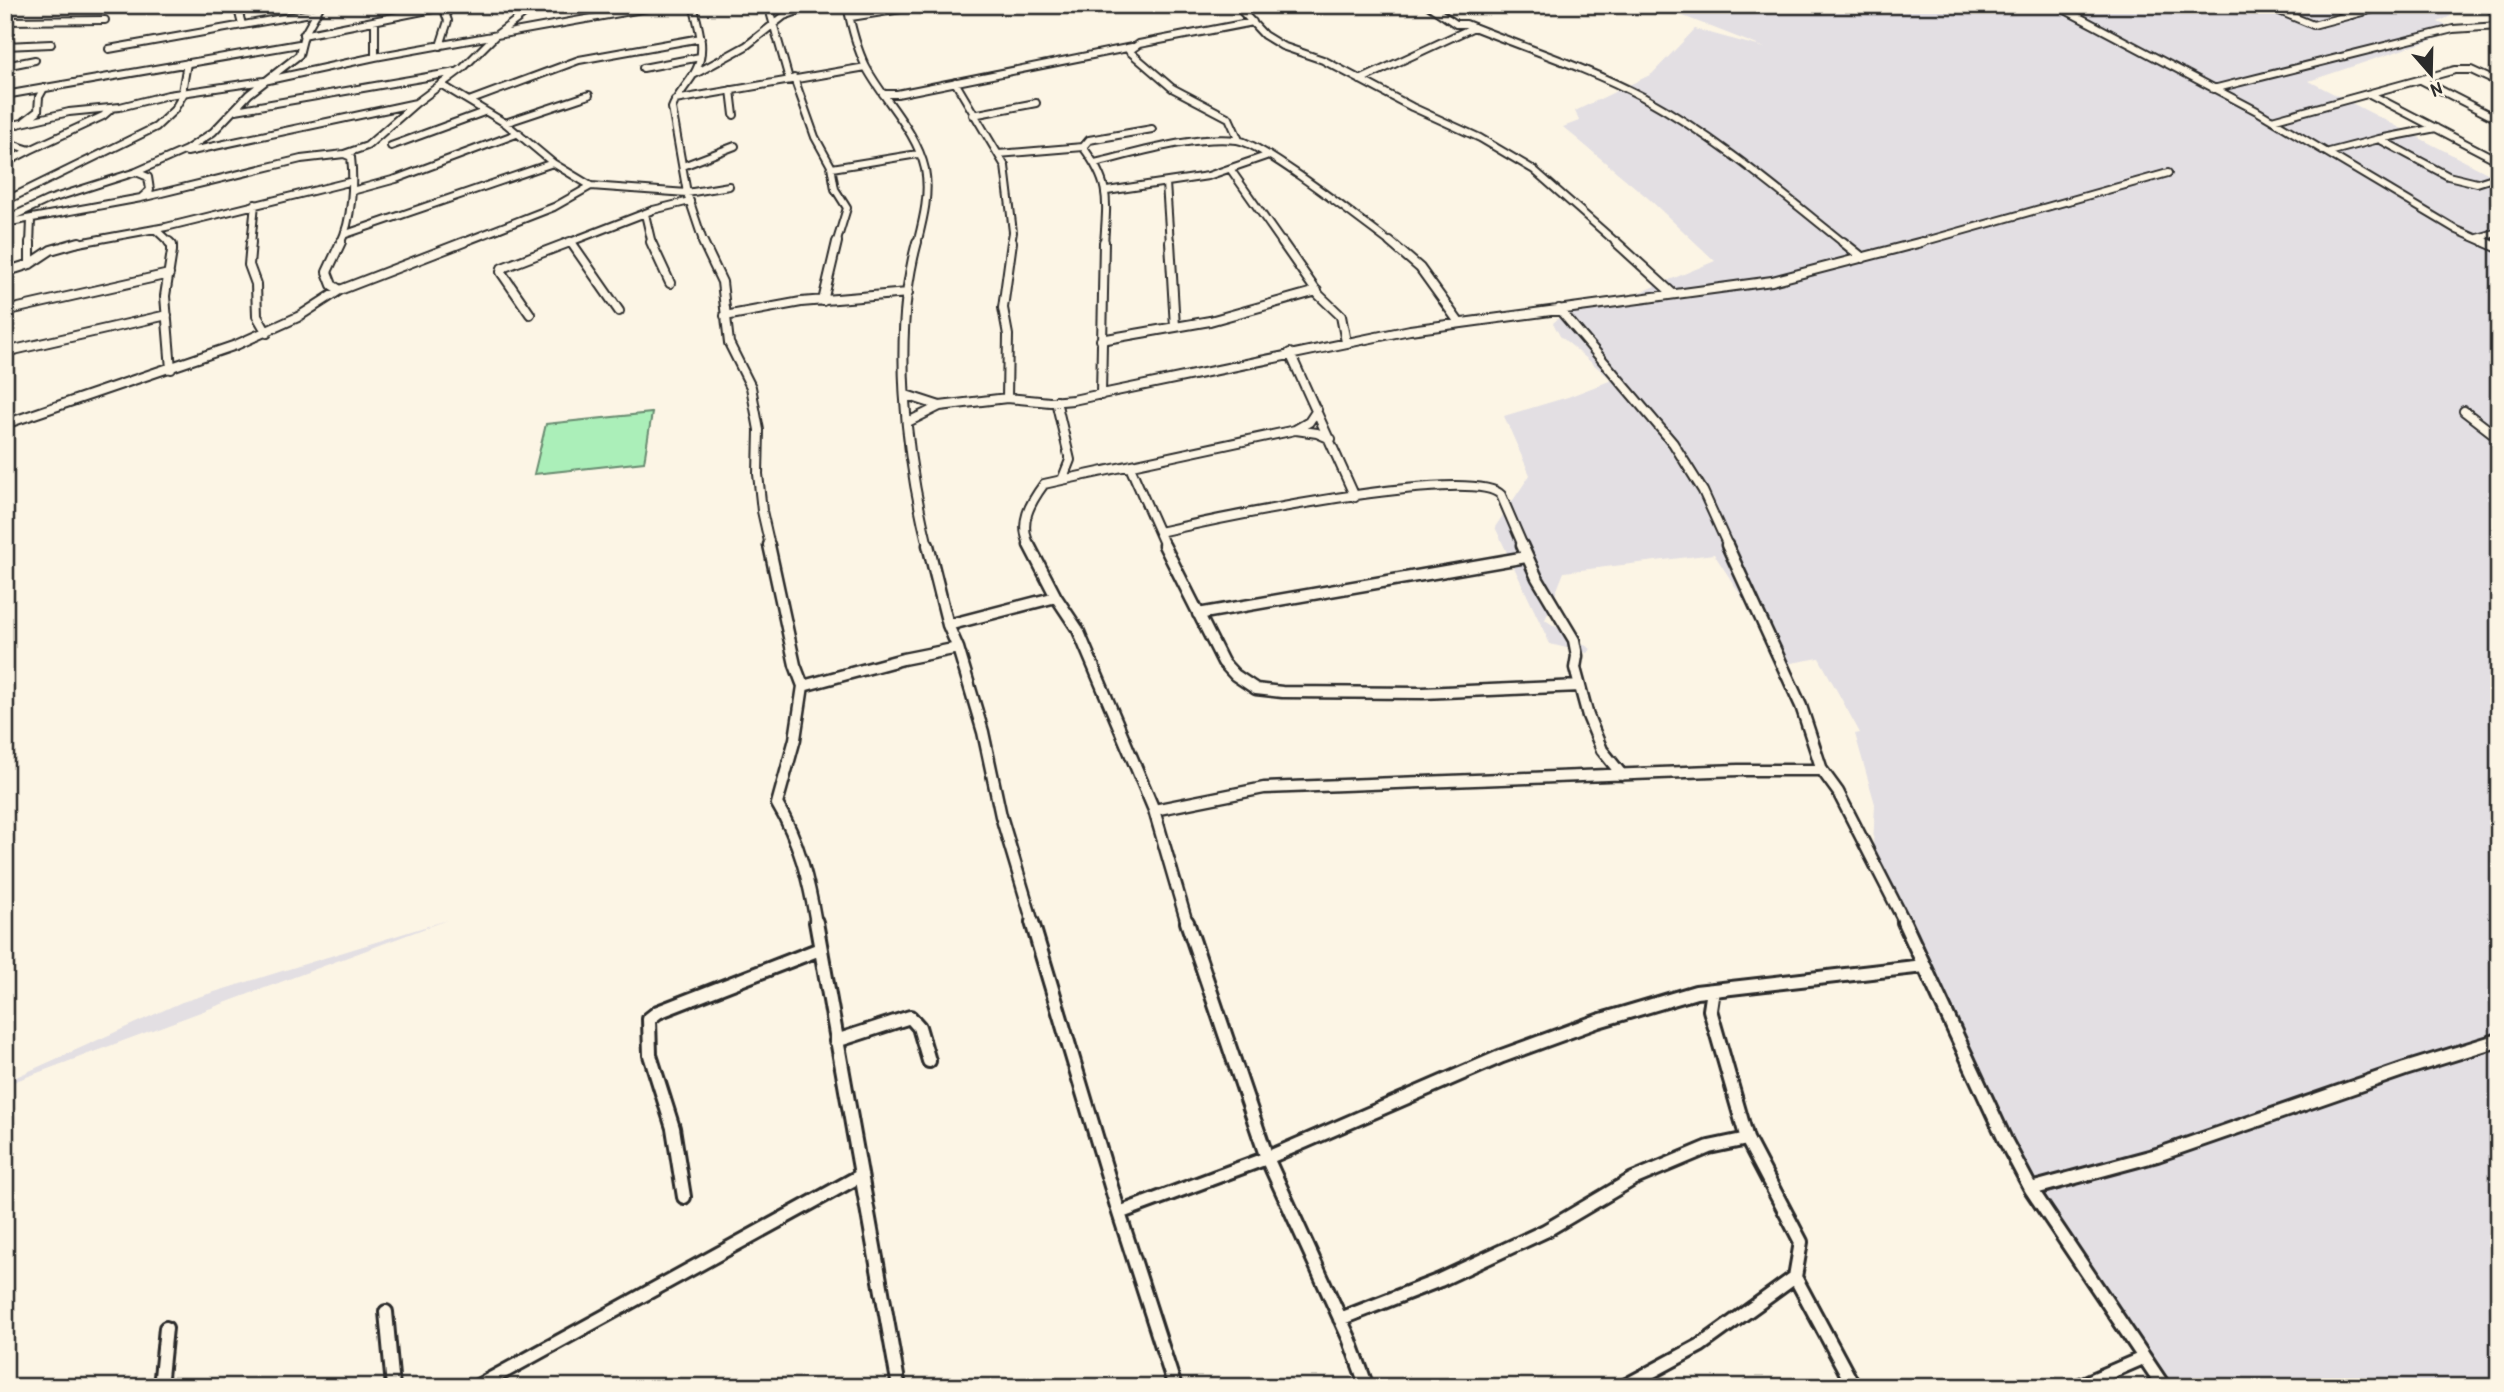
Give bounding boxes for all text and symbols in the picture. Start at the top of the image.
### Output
north arrow [2396,38,2466,108]
text: N [2428,76,2446,104]

